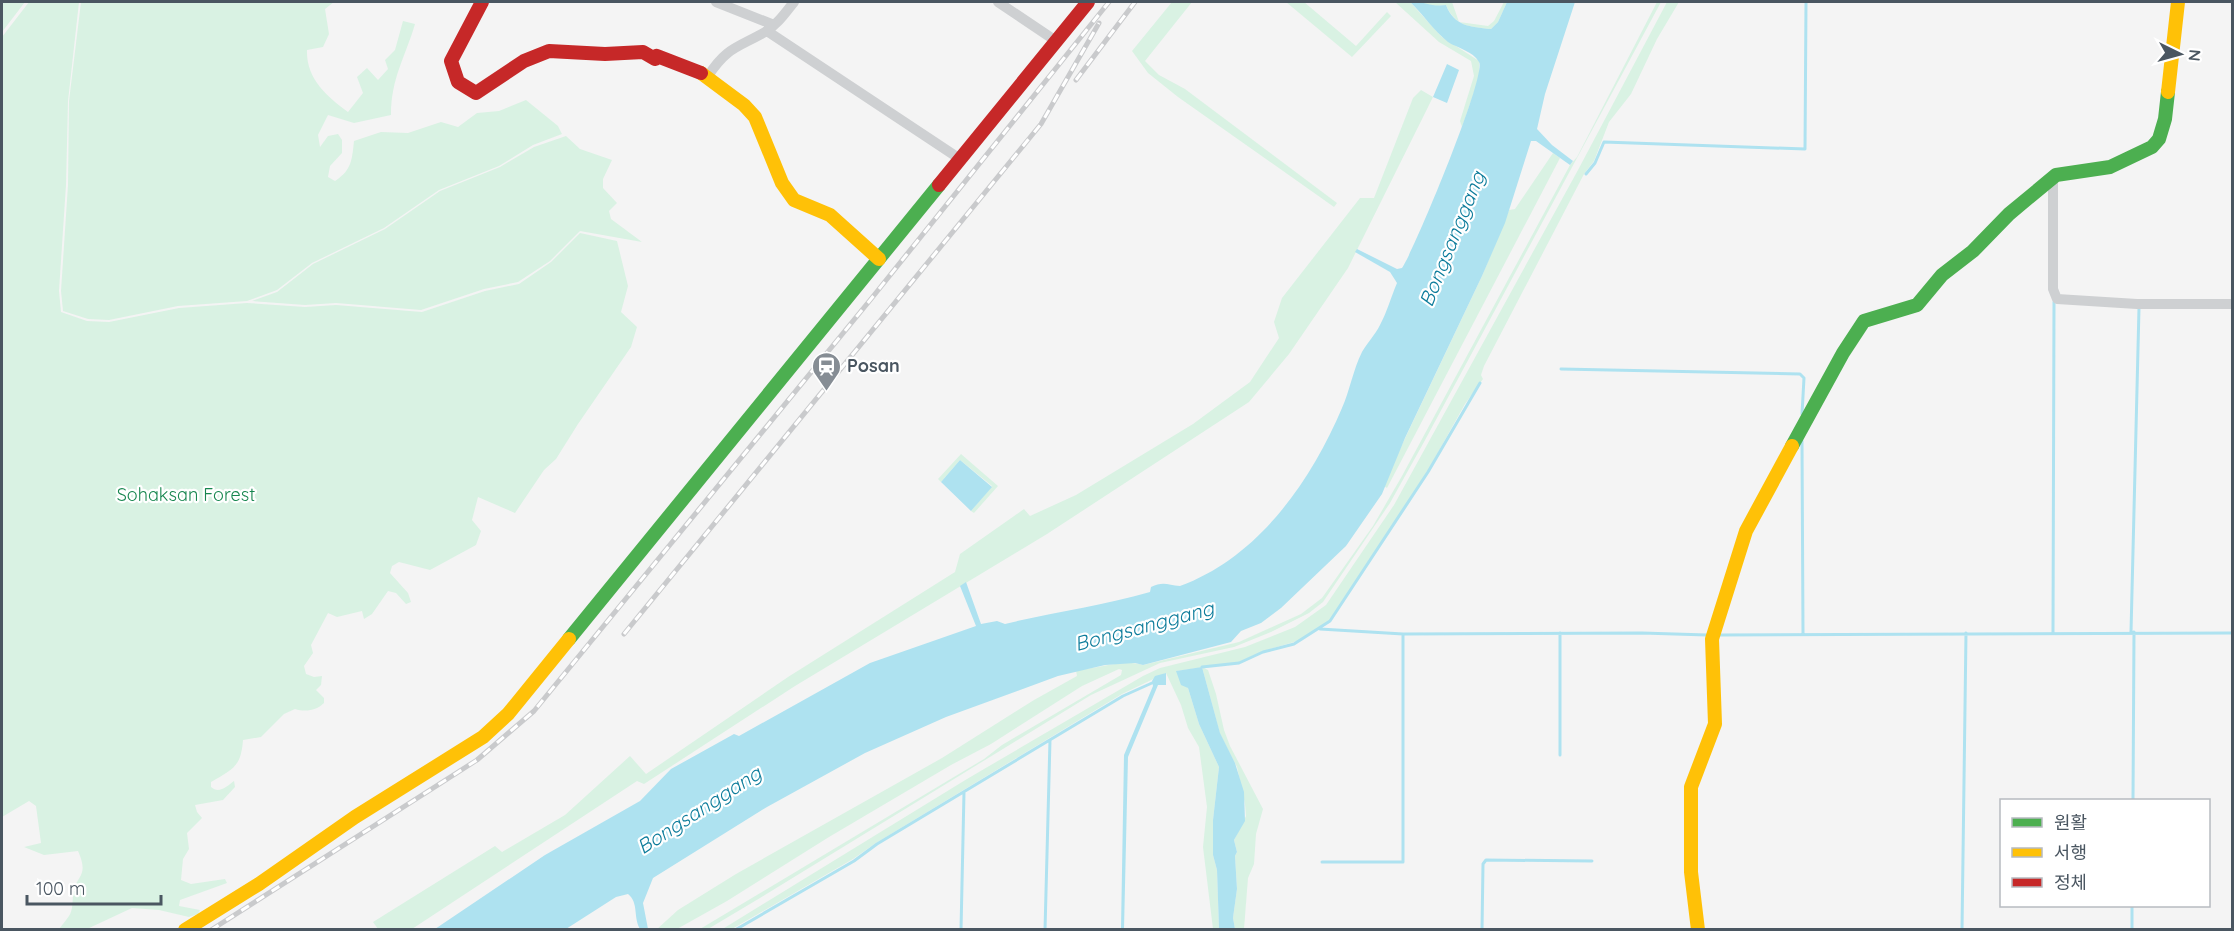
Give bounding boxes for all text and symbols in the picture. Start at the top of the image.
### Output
north arrow [2150,24,2210,84]
text: N [2184,49,2205,62]
water label: Bongsanggang [1413,166,1491,310]
station icon: Posan [810,350,842,392]
place label: Posan [847,354,900,377]
park label: Sohaksan Forest [117,483,255,506]
water label: Bongsanggang [1071,595,1218,656]
water label: Bongsanggang [632,759,767,859]
legend [2000,799,2210,907]
text: 원활 [2054,811,2087,834]
text: 서행 [2054,841,2087,864]
scale bar [27,868,160,906]
text: 정체 [2054,871,2087,894]
text: 100 m [36,877,85,900]

